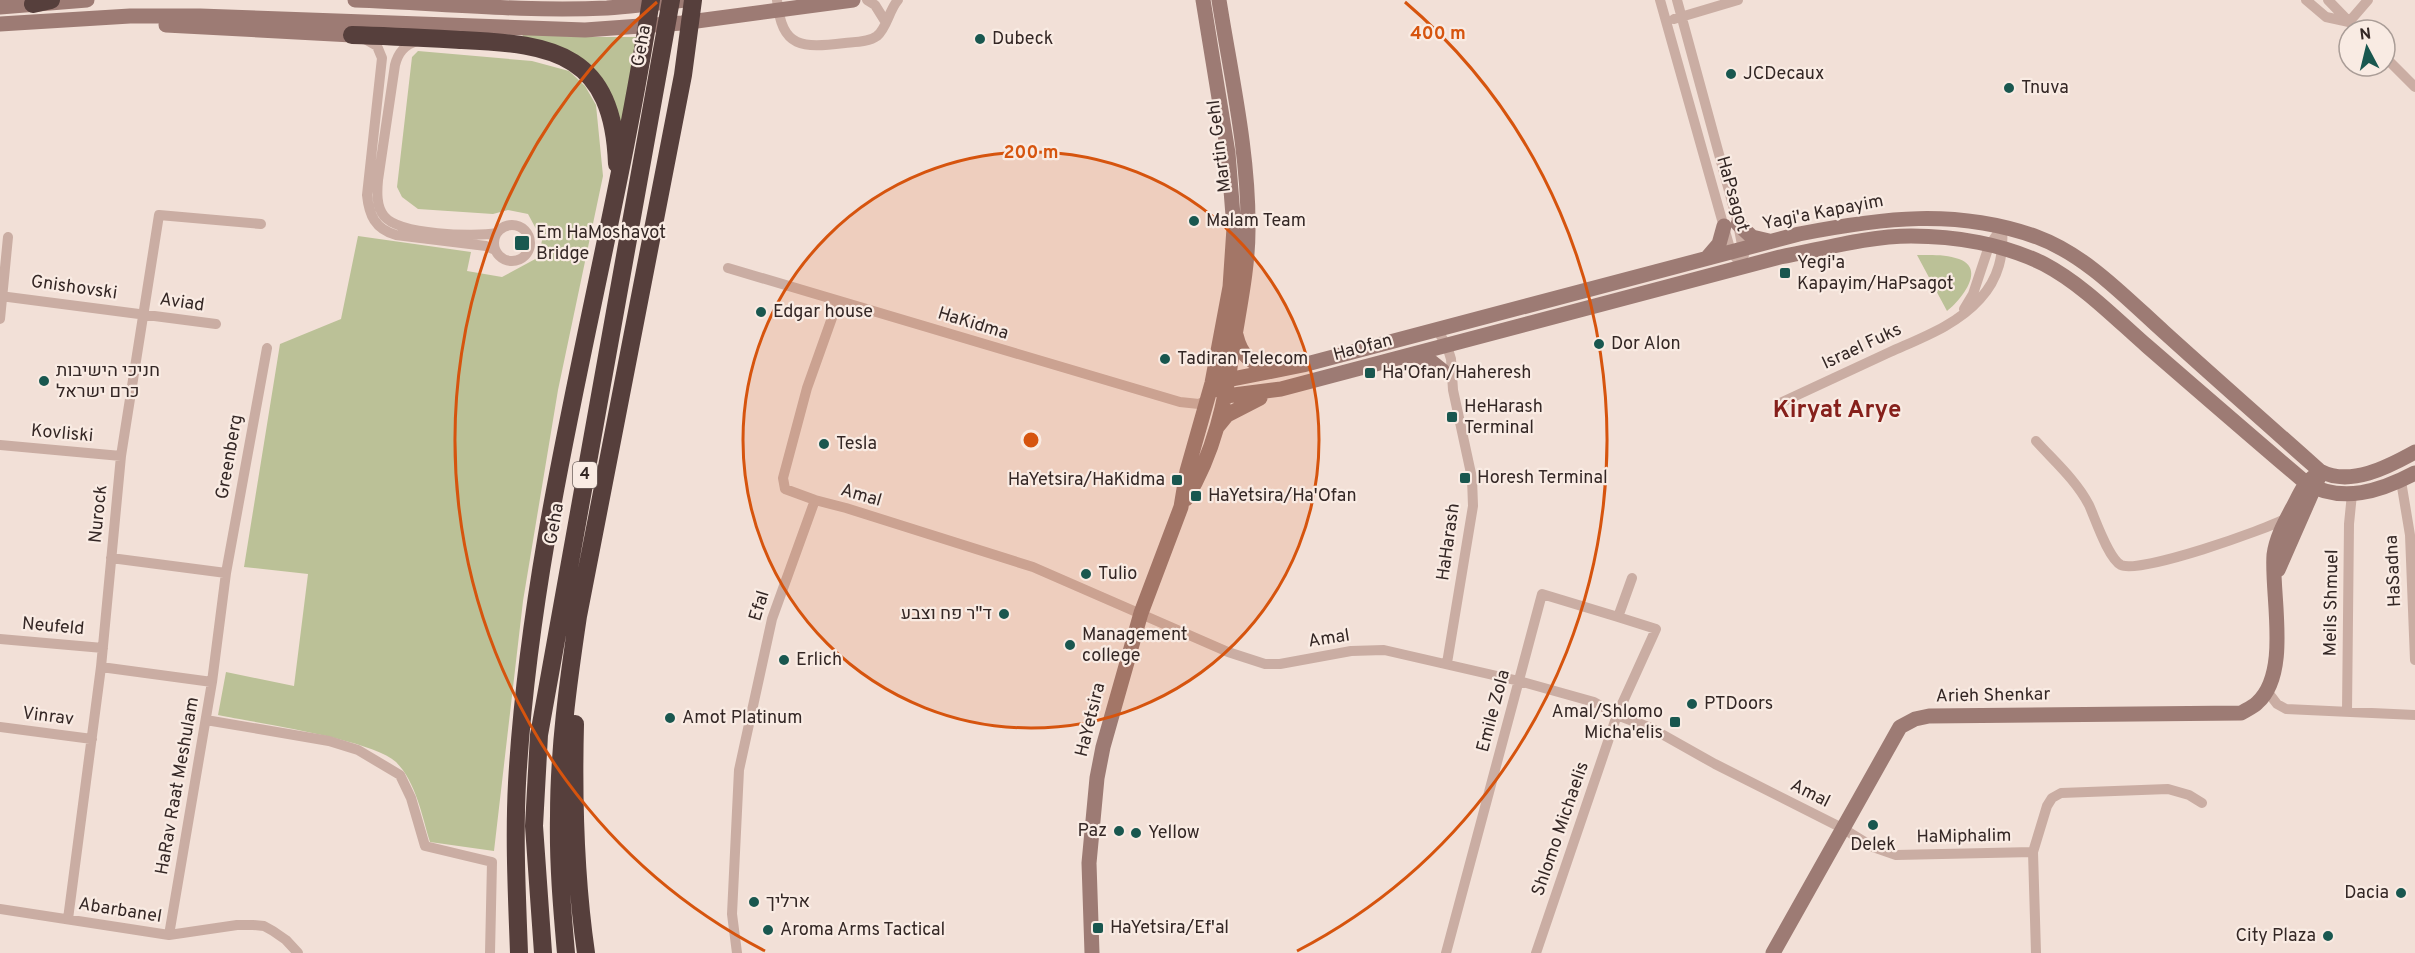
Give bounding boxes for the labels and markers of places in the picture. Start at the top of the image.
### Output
place label: Dubeck [992,28,1053,51]
marker: Dubeck [973,32,987,46]
place label: JCDecaux [1743,63,1824,86]
marker: JCDecaux [1724,67,1738,81]
place label: Tnuva [2021,77,2069,100]
marker: Tnuva [2002,81,2016,95]
place label: Malam Team [1206,210,1306,233]
marker: Malam Team [1187,214,1201,228]
place label: Em HaMoshavot Bridge [536,222,666,266]
marker: Em HaMoshavot Bridge [513,234,531,252]
place label: Yegi'a Kapayim/HaPsagot [1797,252,1954,296]
marker: Yegi'a Kapayim/HaPsagot [1778,266,1792,280]
place label: Edgar house [773,301,873,324]
marker: Edgar house [754,305,768,319]
place label: Dor Alon [1611,333,1681,356]
marker: Dor Alon [1592,337,1606,351]
place label: Tadiran Telecom [1177,348,1308,371]
marker: Tadiran Telecom [1158,352,1172,366]
place label: חניכי הישיבות כרם ישראל [56,360,160,404]
place label: Ha'Ofan/Haheresh [1382,362,1531,385]
marker: Ha'Ofan/Haheresh [1363,366,1377,380]
marker: חניכי הישיבות כרם ישראל [37,374,51,388]
place label: HeHarash Terminal [1464,396,1543,440]
marker: HeHarash Terminal [1445,410,1459,424]
centre of rings [1021,430,1041,450]
place label: Tesla [836,433,877,456]
marker: Tesla [817,437,831,451]
place label: Horesh Terminal [1477,467,1608,490]
place label: HaYetsira/HaKidma [1008,469,1165,492]
marker: Horesh Terminal [1458,471,1472,485]
marker: HaYetsira/HaKidma [1170,473,1184,487]
place label: HaYetsira/Ha'Ofan [1208,485,1357,508]
marker: HaYetsira/Ha'Ofan [1189,489,1203,503]
place label: Tulio [1098,563,1137,586]
marker: Tulio [1079,567,1093,581]
place label: ד"ר פח וצבע [901,603,992,626]
marker: ד"ר פח וצבע [997,607,1011,621]
place label: Management college [1082,624,1188,668]
marker: Management college [1063,638,1077,652]
place label: Erlich [796,649,842,672]
marker: Erlich [777,653,791,667]
place label: PTDoors [1704,693,1773,716]
marker: PTDoors [1685,697,1699,711]
place label: Amal/Shlomo Micha'elis [1552,701,1663,745]
place label: Amot Platinum [682,707,803,730]
marker: Amot Platinum [663,711,677,725]
marker: Amal/Shlomo Micha'elis [1668,715,1682,729]
marker: Delek [1866,818,1880,832]
place label: Paz [1077,820,1107,843]
place label: Yellow [1148,822,1200,845]
marker: Paz [1112,824,1126,838]
marker: Yellow [1129,826,1143,840]
place label: Delek [1850,834,1896,857]
place label: Dacia [2344,882,2389,905]
marker: Dacia [2394,886,2408,900]
place label: ארליך [766,891,810,914]
marker: ארליך [747,895,761,909]
place label: HaYetsira/Ef'al [1110,917,1229,940]
place label: Aroma Arms Tactical [780,919,945,942]
marker: HaYetsira/Ef'al [1091,921,1105,935]
marker: Aroma Arms Tactical [761,923,775,937]
place label: City Plaza [2235,925,2316,948]
marker: City Plaza [2321,929,2335,943]

